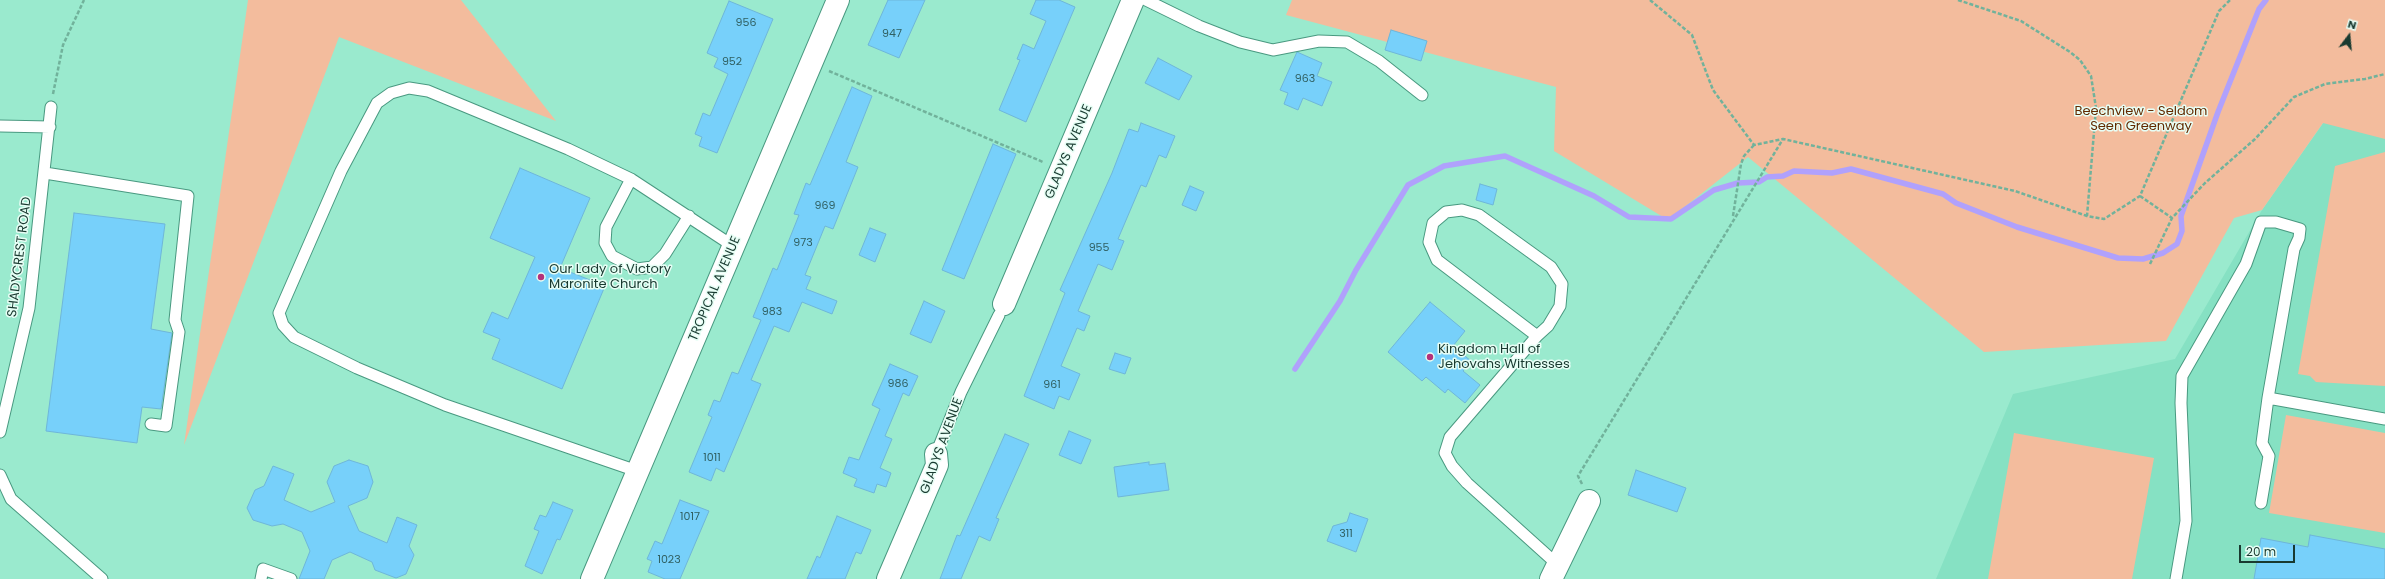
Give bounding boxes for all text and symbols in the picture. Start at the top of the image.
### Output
house number: 956 [736,16,756,30]
north arrow [2329,16,2369,56]
text: N [2346,16,2358,33]
house number: 947 [882,27,902,41]
house number: 952 [722,55,742,69]
house number: 963 [1295,72,1315,86]
street label: GLADYS AVENUE [1042,102,1096,202]
park label: Beechview - Seldom Seen Greenway [2074,104,2208,135]
street label: SHADYCREST ROAD [5,196,35,318]
house number: 969 [815,199,835,213]
street label: TROPICAL AVENUE [686,234,744,344]
house number: 973 [793,236,813,250]
house number: 955 [1089,241,1109,255]
place label: Our Lady of Victory Maronite Church [549,262,671,293]
marker: Our Lady of Victory Maronite Church [536,272,546,282]
house number: 983 [762,305,782,319]
place label: Kingdom Hall of Jehovahs Witnesses [1438,342,1570,373]
marker: Kingdom Hall of Jehovahs Witnesses [1425,352,1435,362]
house number: 986 [888,377,908,391]
house number: 961 [1043,378,1061,392]
street label: GLADYS AVENUE [917,396,967,496]
house number: 1011 [703,451,721,465]
house number: 1017 [680,510,700,524]
house number: 311 [1339,527,1353,541]
scale bar [2241,537,2297,563]
text: 20 m [2246,543,2276,560]
house number: 1023 [657,553,681,567]

